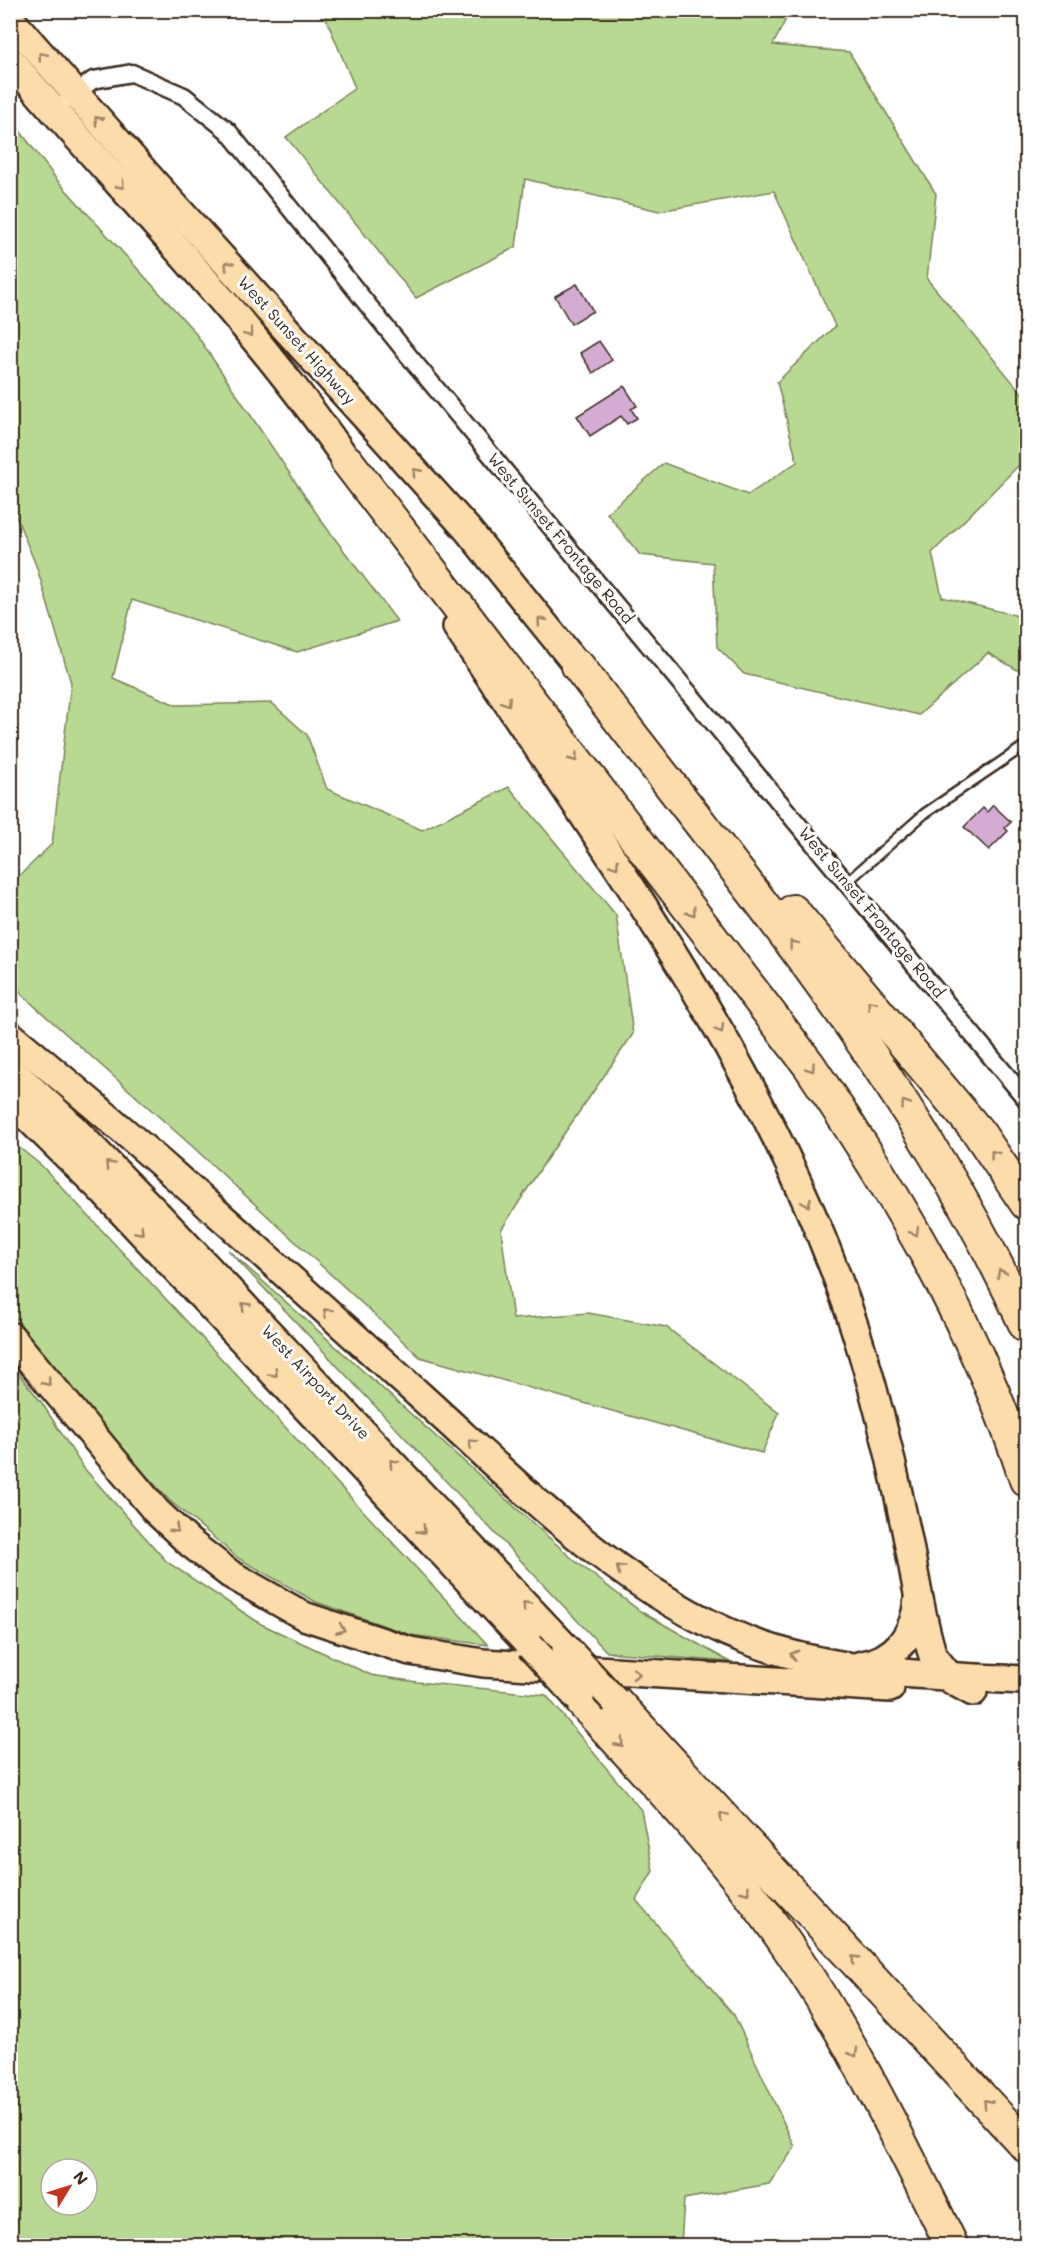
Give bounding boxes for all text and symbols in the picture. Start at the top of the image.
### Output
one-way arrow [38,52,49,63]
one-way arrow [94,116,105,127]
one-way arrow [114,179,125,189]
one-way arrow [224,261,235,271]
street label: West Sunset Highway [234,271,361,408]
one-way arrow [241,326,252,337]
street label: West Sunset Frontage Road [484,448,639,627]
one-way arrow [412,468,423,478]
one-way arrow [537,617,548,628]
one-way arrow [500,695,511,706]
one-way arrow [567,751,578,762]
street label: West Sunset Frontage Road [795,822,950,1001]
one-way arrow [607,859,619,869]
one-way arrow [685,906,696,917]
one-way arrow [789,940,800,951]
one-way arrow [867,999,878,1010]
one-way arrow [712,1023,724,1033]
one-way arrow [804,1061,815,1072]
one-way arrow [900,1100,912,1110]
one-way arrow [990,1150,1001,1161]
one-way arrow [106,1162,117,1173]
one-way arrow [800,1197,812,1208]
one-way arrow [133,1224,144,1235]
one-way arrow [908,1226,920,1236]
one-way arrow [997,1269,1008,1279]
one-way arrow [241,1302,252,1313]
one-way arrow [323,1308,334,1319]
street label: West Airport Drive [258,1320,375,1444]
one-way arrow [266,1366,277,1377]
one-way arrow [40,1375,51,1386]
one-way arrow [468,1439,479,1450]
one-way arrow [389,1459,400,1470]
one-way arrow [168,1521,179,1532]
one-way arrow [414,1523,425,1534]
one-way arrow [616,1566,627,1577]
one-way arrow [522,1602,533,1612]
one-way arrow [335,1621,345,1634]
one-way arrow [789,1650,800,1662]
one-way arrow [631,1667,640,1680]
one-way arrow [613,1736,624,1747]
one-way arrow [719,1812,730,1823]
one-way arrow [739,1885,750,1896]
one-way arrow [851,1955,862,1966]
one-way arrow [847,2047,859,2057]
one-way arrow [983,2099,994,2109]
north arrow [39,2157,99,2217]
text: N [69,2166,93,2189]

